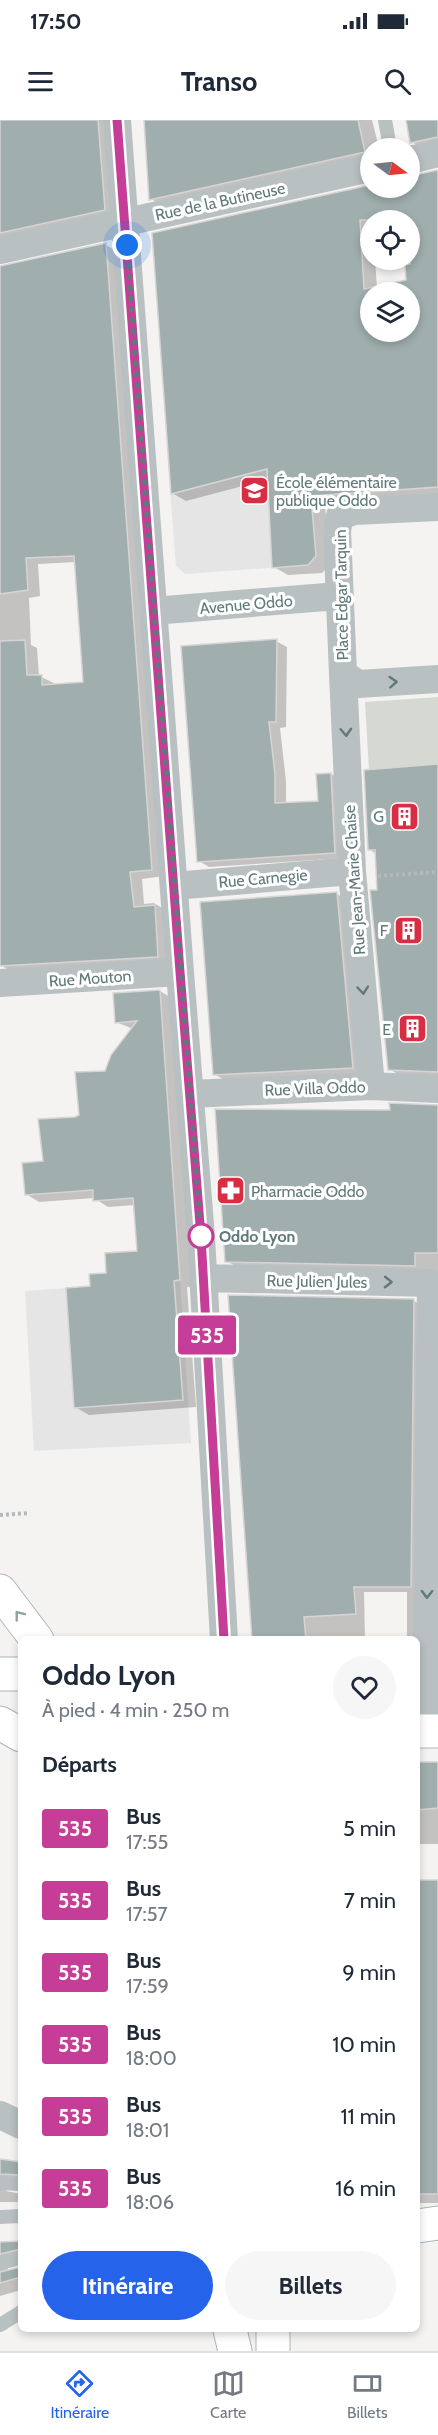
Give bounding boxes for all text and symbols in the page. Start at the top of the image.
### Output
text: 17:50 [30,8,82,35]
icon: menu [24,65,57,98]
text: Transo [181,65,257,98]
icon: search [381,65,414,98]
north arrow [360,138,420,198]
map controls [360,138,420,342]
street label: Rue de la Butineuse [153,178,287,225]
button: locate [360,210,420,270]
your location [112,230,142,260]
button: layers [360,282,420,342]
place label: École élémentaire publique Oddo [276,473,397,510]
school or university icon: École élémentaire publique Oddo [239,475,271,507]
street label: Place Edgar Tarquin [331,529,352,661]
street label: Avenue Oddo [199,591,293,618]
one-way arrow [389,675,398,688]
one-way arrow [339,728,352,737]
building icon: G [389,800,421,832]
street label: Rue Jean-Marie Chaise [340,804,369,956]
place label: G [373,807,384,826]
street label: Rue Carnegie [218,865,308,892]
building icon: F [393,914,425,946]
place label: F [380,921,389,940]
street label: Rue Mouton [48,966,132,991]
one-way arrow [356,985,369,994]
building icon: E [396,1013,428,1045]
place label: E [382,1020,391,1039]
street label: Rue Villa Oddo [264,1077,366,1100]
pharmacy icon: Pharmacie Oddo [214,1175,246,1207]
place label: Pharmacie Oddo [251,1182,365,1201]
marker: Oddo Lyon [188,1223,214,1249]
place label: Oddo Lyon [219,1227,295,1246]
street label: Rue Julien Jules [267,1271,368,1292]
one-way arrow [383,1276,392,1289]
line badge: 535 [172,1316,242,1354]
text: 535 [190,1323,224,1348]
one-way arrow [421,1589,433,1598]
one-way arrow [15,1611,26,1622]
button: heart [333,1656,396,1719]
text: Oddo Lyon [42,1658,176,1692]
text: À pied · 4 min · 250 m [42,1698,229,1722]
text: Départs [42,1751,117,1778]
text: Bus [126,1803,161,1830]
text: 5 min [343,1815,396,1842]
text: 535 [58,1816,92,1841]
text: 17:55 [126,1830,168,1854]
text: Bus [126,1875,161,1902]
text: 7 min [344,1887,396,1914]
text: 535 [58,1888,92,1913]
text: 17:57 [126,1902,168,1926]
text: Bus [126,1947,161,1974]
text: 9 min [342,1959,396,1986]
text: 535 [58,1960,92,1985]
text: 17:59 [126,1974,169,1998]
text: Bus [126,2019,161,2046]
text: 10 min [332,2031,396,2058]
text: 535 [58,2032,92,2057]
text: 18:00 [126,2046,177,2070]
text: Bus [126,2091,161,2118]
text: 11 min [340,2103,396,2130]
text: 535 [58,2104,92,2129]
text: 18:01 [126,2118,169,2142]
text: Bus [126,2163,161,2190]
text: 16 min [335,2175,396,2202]
text: 535 [58,2176,92,2201]
text: 18:06 [126,2190,174,2214]
button: Itinéraire [42,2251,213,2320]
button: Billets [225,2251,396,2320]
tab: Itinéraire [50,2367,109,2422]
tab: Carte [210,2367,246,2422]
tab: Billets [347,2367,388,2422]

